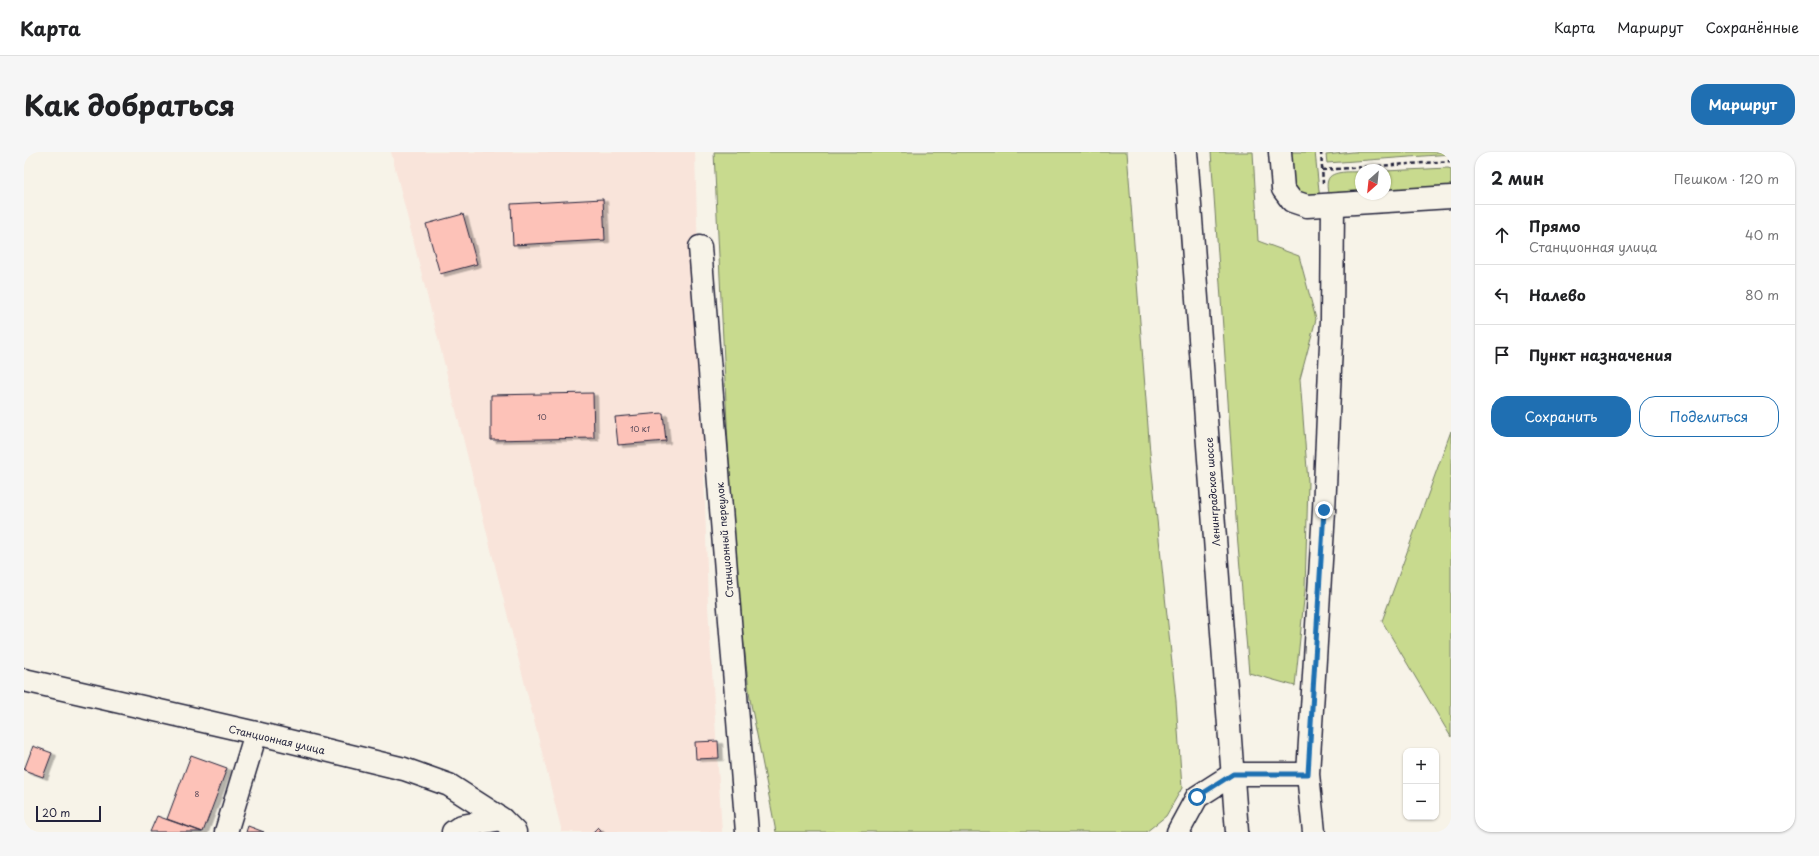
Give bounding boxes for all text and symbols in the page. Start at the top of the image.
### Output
text: Карта [20,14,81,42]
text: Карта [1554,17,1595,38]
text: Маршрут [1617,17,1683,38]
text: Сохранённые [1705,17,1799,38]
text: Как добраться [24,83,235,126]
button: Маршрут [1691,84,1795,125]
north arrow [1355,164,1391,200]
text: 2 мин [1491,165,1544,191]
text: Пешком · 120 m [1674,169,1779,188]
text: Прямо [1529,214,1580,237]
icon: ahead [1491,224,1513,246]
text: 40 m [1745,225,1779,244]
text: Станционная улица [1529,237,1657,256]
text: Налево [1529,283,1586,306]
icon: left [1491,284,1513,306]
text: 80 m [1745,285,1779,304]
text: Пункт назначения [1529,343,1672,366]
icon: arrive [1491,344,1513,366]
button: Сохранить [1491,396,1631,437]
button: Поделиться [1639,396,1779,437]
house number: 10 [537,411,547,423]
house number: 10 к1 [630,423,651,435]
street label: Ленинградское шоссе [1201,437,1223,547]
street label: Станционный переулок [711,482,738,598]
route end [1315,501,1333,519]
street label: Станционная улица [227,721,327,758]
map controls [1403,748,1439,820]
button: + [1403,748,1439,784]
button: − [1403,784,1439,820]
house number: 8 [195,788,200,800]
route start [1188,788,1206,806]
scale bar [36,804,101,823]
text: 20 m [42,804,70,821]

